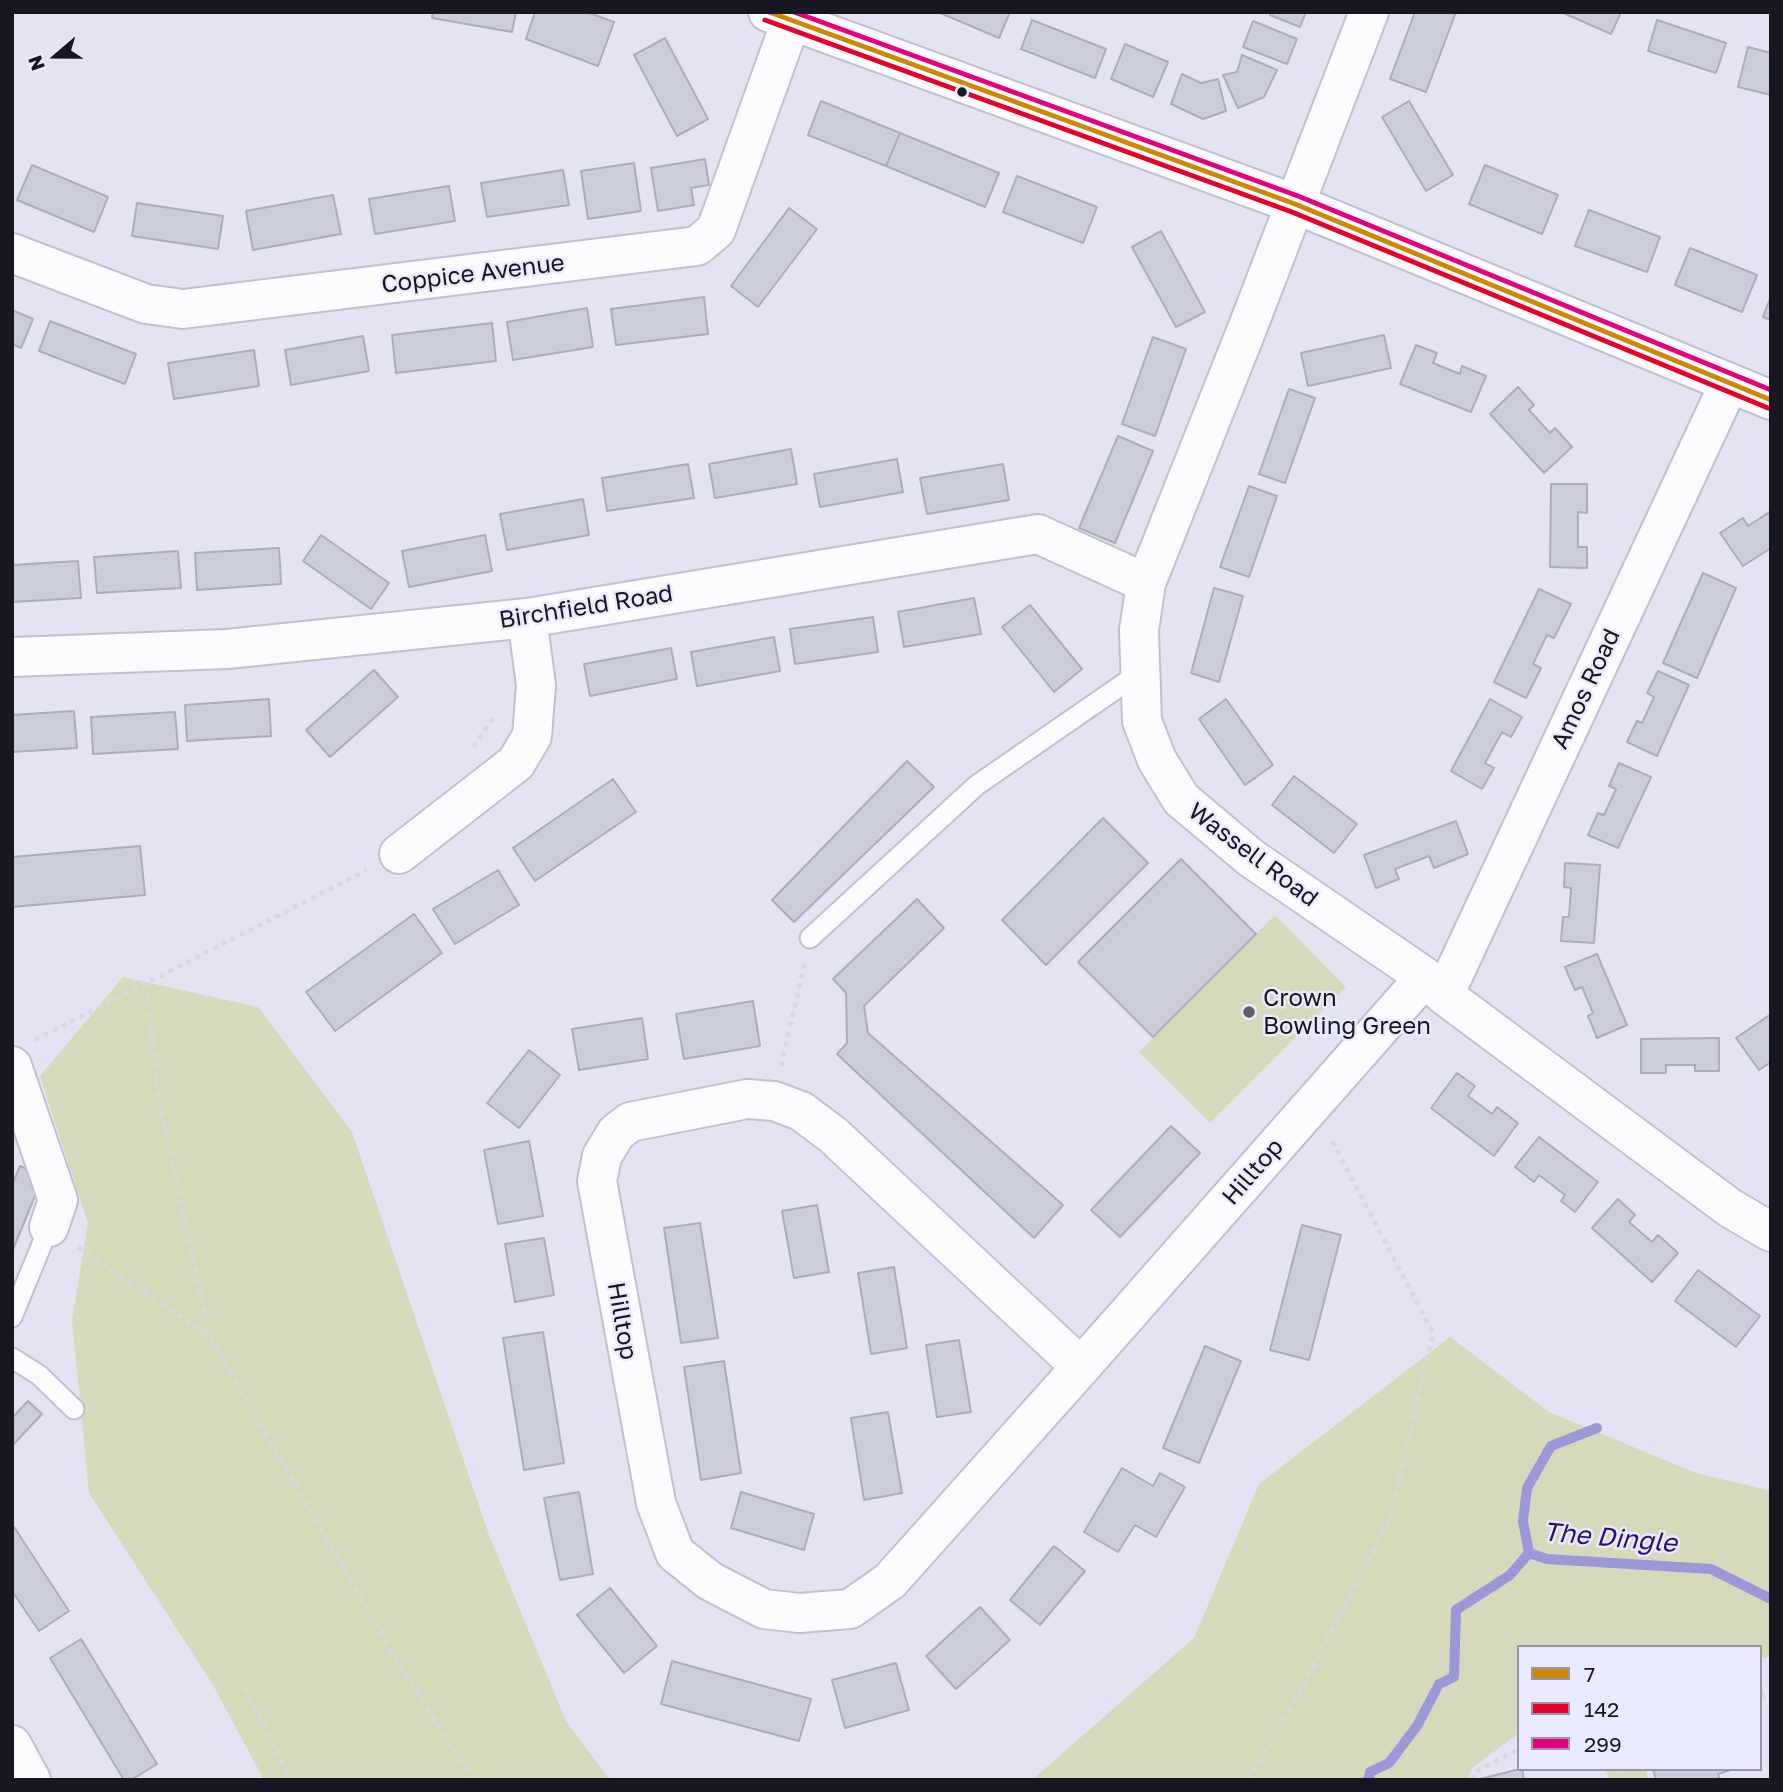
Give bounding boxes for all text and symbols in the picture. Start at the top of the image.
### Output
north arrow [21,21,91,91]
text: N [23,53,49,74]
unlabelled marker [955,85,969,99]
street label: Coppice Avenue [380,248,566,300]
street label: Birchfield Road [497,579,675,635]
street label: Amos Road [1546,624,1626,754]
street label: Wassell Road [1182,797,1324,913]
place label: Crown Bowling Green [1263,984,1431,1040]
marker: Crown Bowling Green [1241,1004,1257,1020]
street label: Hilltop [1216,1133,1290,1211]
street label: Hilltop [601,1280,643,1362]
water label: The Dingle [1542,1517,1678,1559]
legend [1517,1645,1762,1771]
text: 7 [1584,1661,1595,1687]
text: 142 [1584,1696,1619,1722]
text: 299 [1584,1731,1622,1757]

